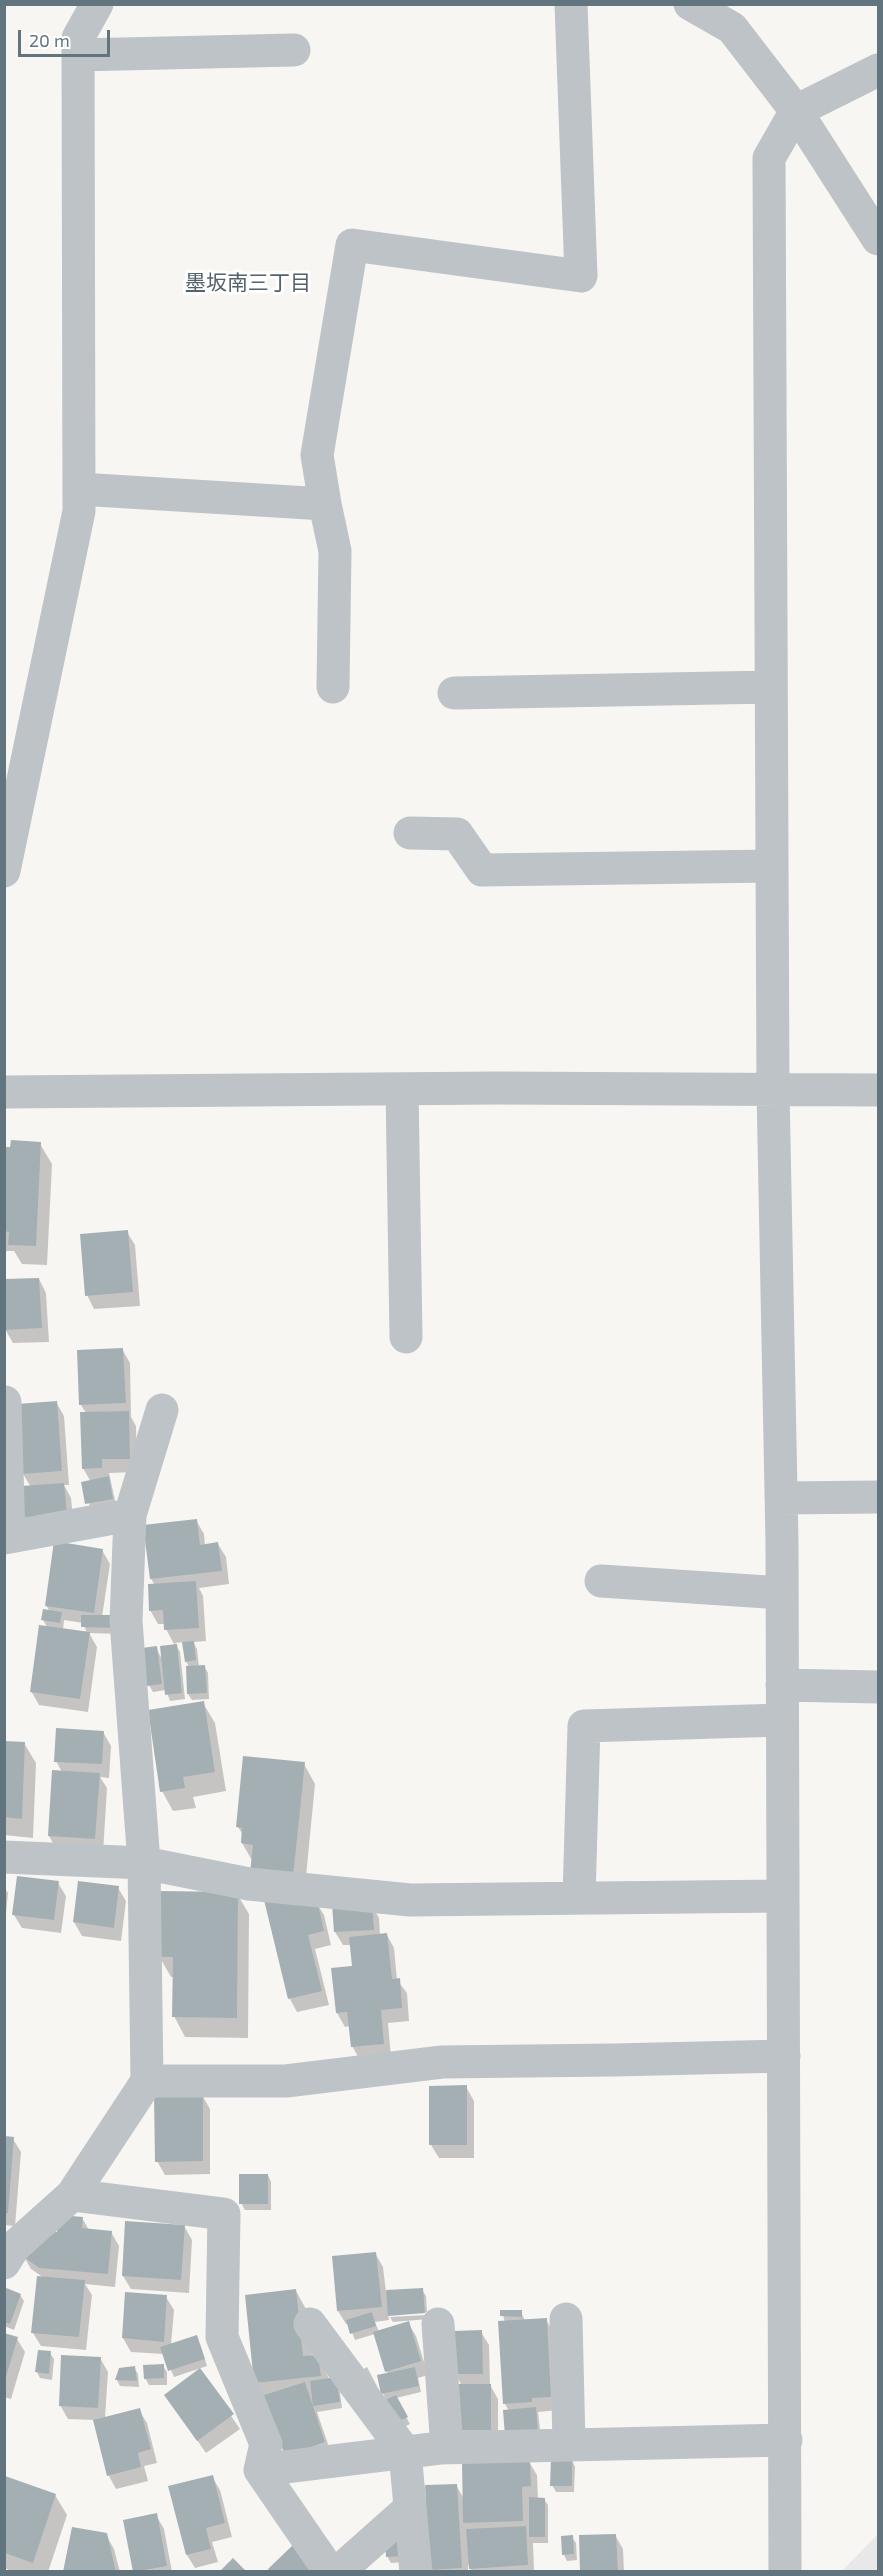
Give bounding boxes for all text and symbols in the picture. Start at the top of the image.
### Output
scale bar [21,18,112,56]
text: 20 m [29,29,70,51]
district label: 墨坂南三丁目 [185,270,311,296]

